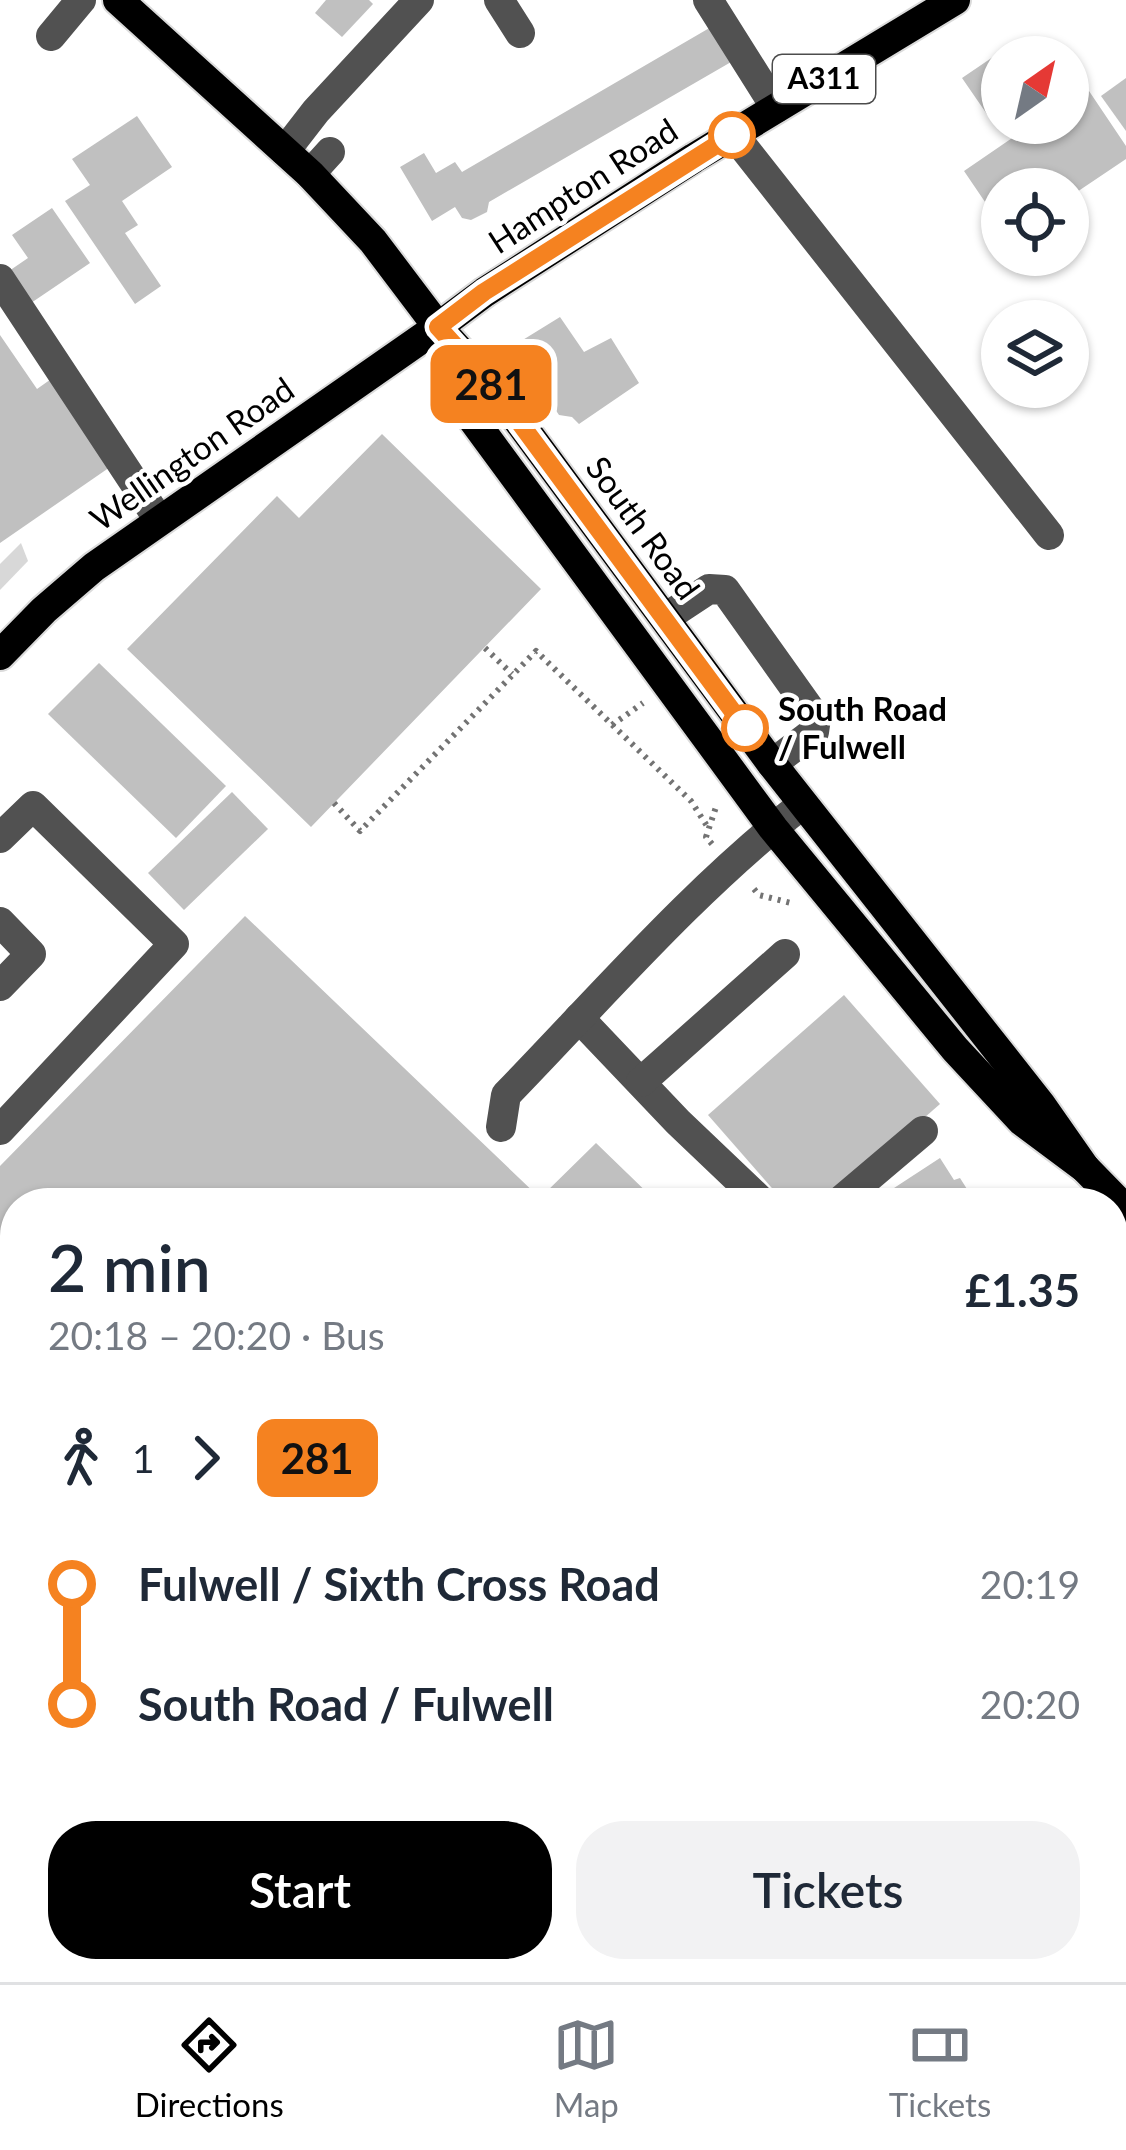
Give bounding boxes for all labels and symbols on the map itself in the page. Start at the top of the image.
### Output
north arrow [981,36,1089,144]
road number: A311 [773,55,875,103]
street label: Hampton Road [481,109,684,261]
unlabelled marker [710,113,754,157]
line badge: 281 [422,345,560,423]
street label: Wellington Road [82,368,301,538]
street label: South Road [579,448,709,607]
place label: South Road / Fulwell [778,688,947,766]
marker: South Road / Fulwell [723,706,767,750]

